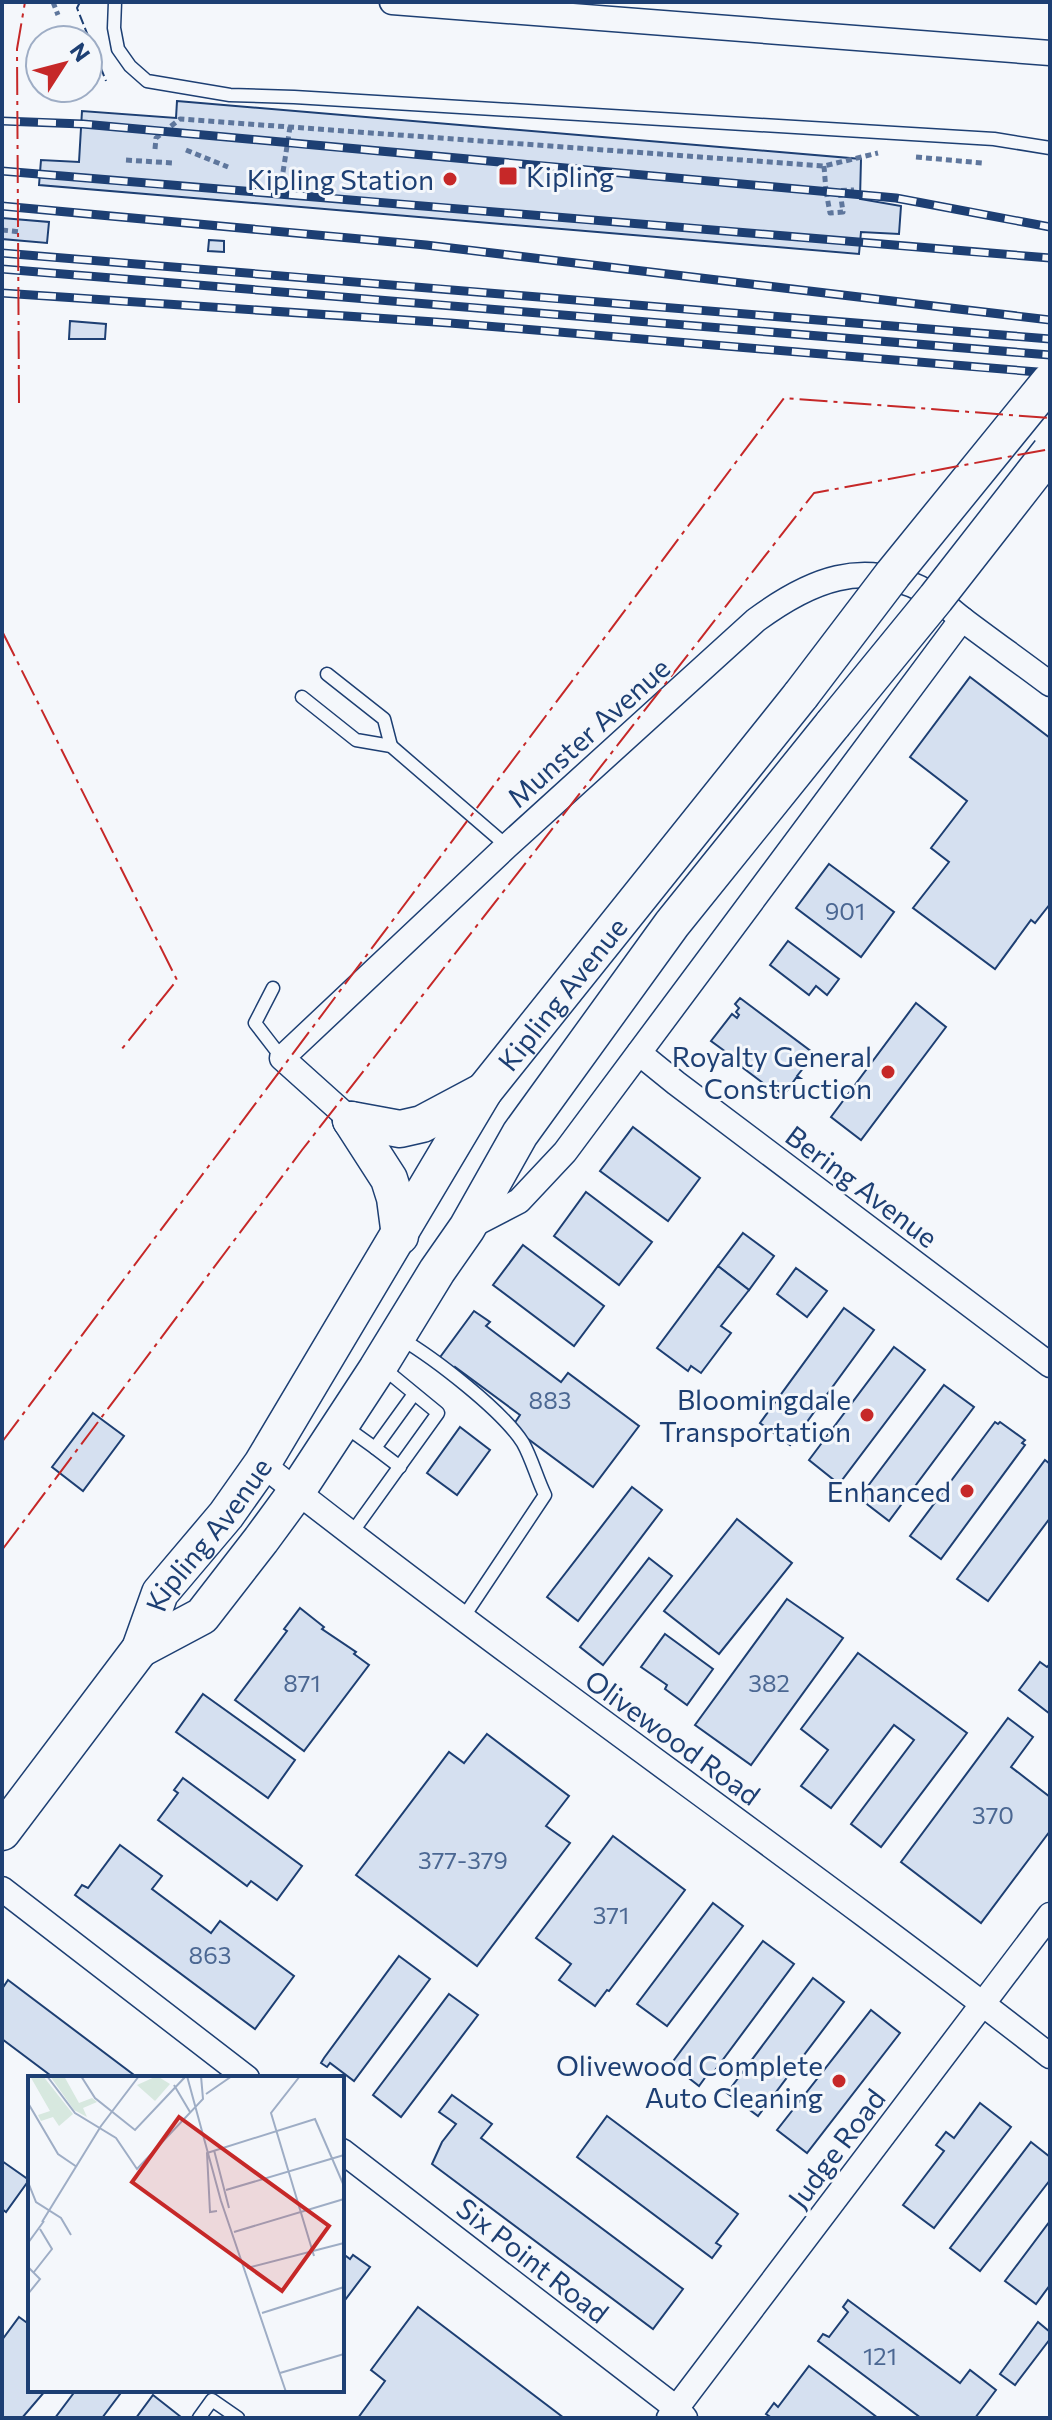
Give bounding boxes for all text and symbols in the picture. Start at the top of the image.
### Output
north arrow [24,24,104,104]
text: N [65,37,96,67]
place label: Kipling [526,159,614,193]
place label: Kipling Station [247,162,434,196]
marker: Kipling [497,165,519,187]
marker: Kipling Station [441,170,459,188]
street label: Munster Avenue [500,650,676,814]
house number: 901 [825,896,865,925]
street label: Kipling Avenue [490,910,634,1077]
place label: Royalty General Construction [672,1039,872,1105]
marker: Royalty General Construction [879,1063,897,1081]
street label: Bering Avenue [779,1118,945,1254]
place label: Bloomingdale Transportation [659,1382,851,1448]
house number: 883 [529,1385,571,1414]
marker: Bloomingdale Transportation [858,1406,876,1424]
street label: Kipling Avenue [138,1451,278,1616]
place label: Enhanced [827,1474,951,1508]
marker: Enhanced [958,1482,976,1500]
street label: Olivewood Road [579,1662,767,1812]
house number: 871 [283,1668,321,1697]
house number: 382 [748,1668,790,1697]
house number: 370 [972,1800,1014,1829]
house number: 377-379 [418,1845,508,1874]
house number: 371 [593,1900,629,1929]
house number: 863 [189,1940,231,1969]
place label: Olivewood Complete Auto Cleaning [556,2048,823,2114]
marker: Olivewood Complete Auto Cleaning [830,2072,848,2090]
inset map [28,2076,344,2392]
street label: Judge Road [780,2082,892,2214]
street label: Six Point Road [450,2190,616,2330]
house number: 121 [863,2341,897,2370]

